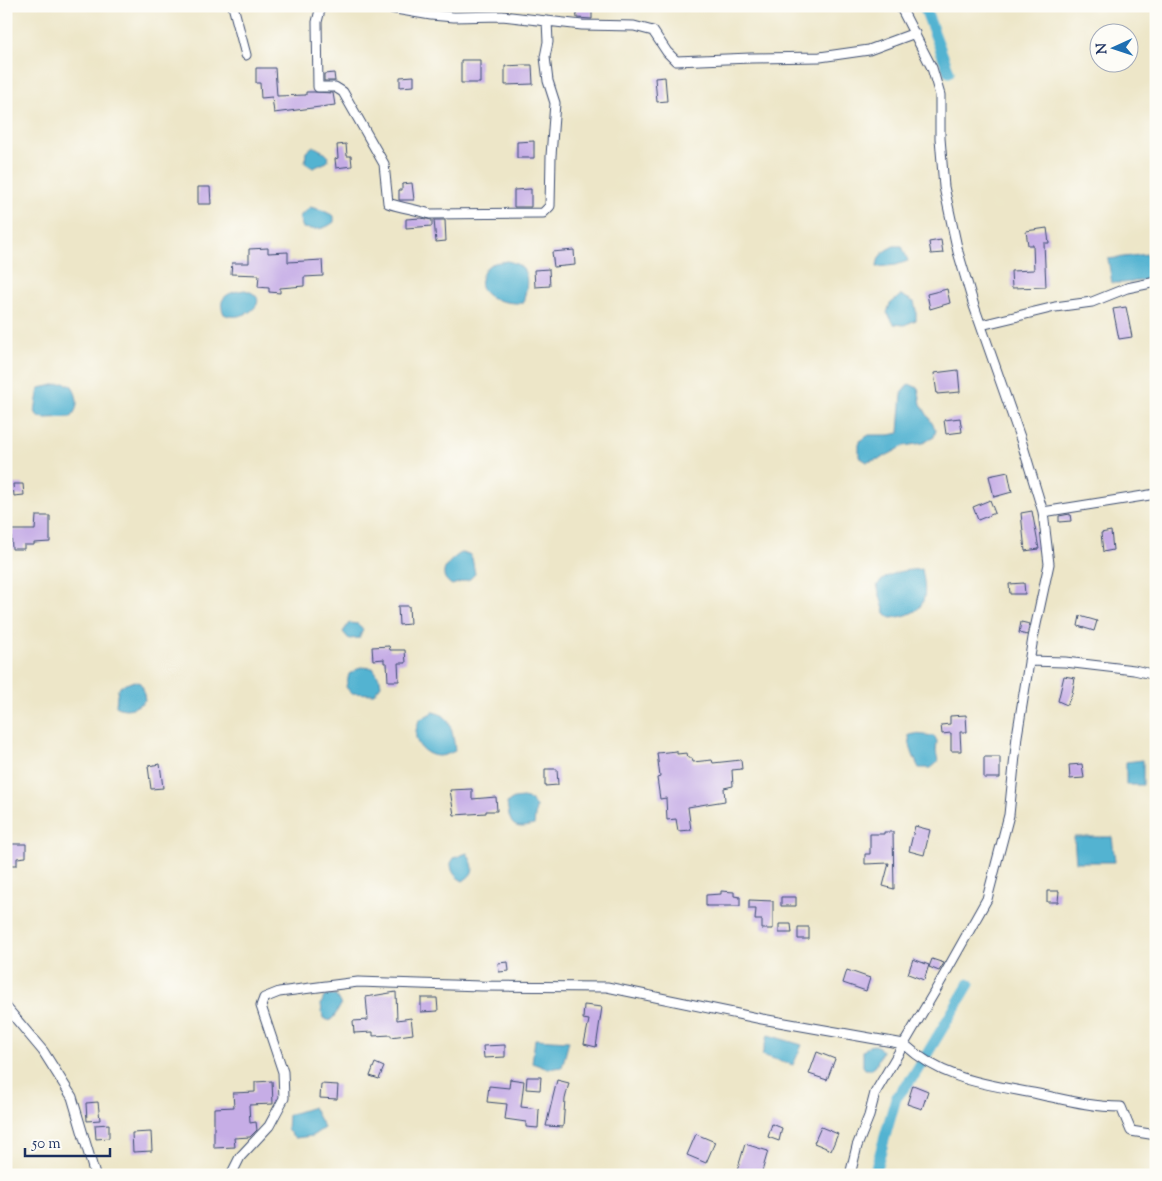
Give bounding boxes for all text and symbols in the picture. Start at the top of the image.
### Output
north arrow [1090,22,1140,72]
text: N [1093,42,1113,55]
scale bar [25,1126,110,1158]
text: 50 m [31,1134,61,1155]

